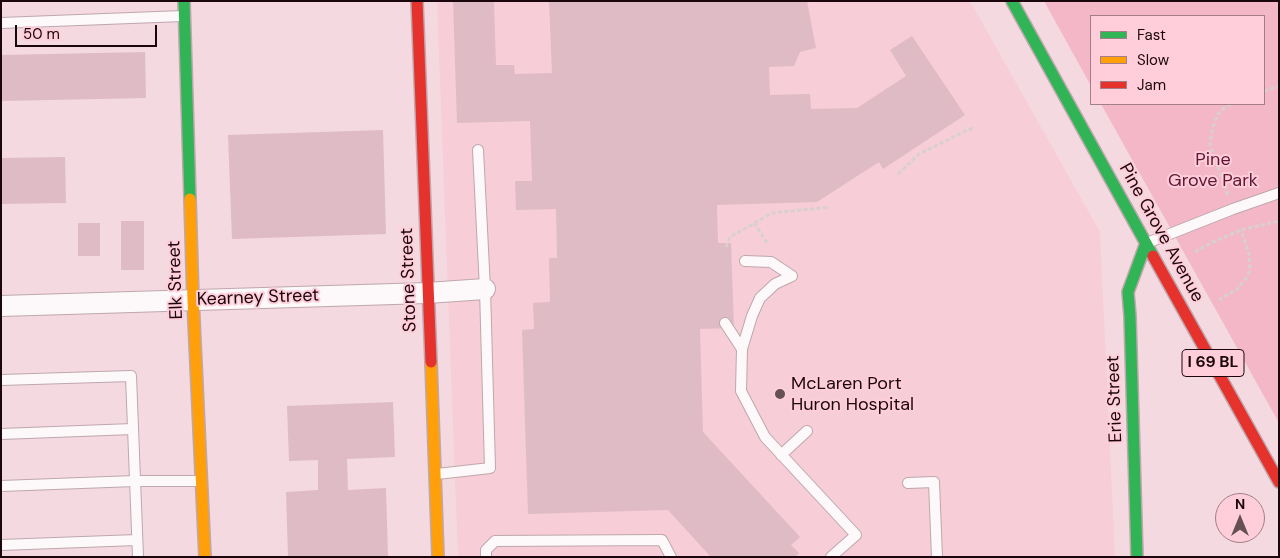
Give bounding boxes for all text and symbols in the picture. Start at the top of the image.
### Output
scale bar [18,15,160,47]
legend [1090,15,1265,105]
text: 50 m [23,24,60,44]
text: Fast [1137,25,1166,45]
text: Slow [1137,50,1169,70]
text: Jam [1137,75,1166,95]
park label: Pine Grove Park [1168,149,1258,192]
street label: Pine Grove Avenue [1114,160,1208,306]
street label: Stone Street [396,228,422,332]
street label: Elk Street [164,240,188,320]
street label: Kearney Street [196,285,320,311]
road number: I 69 BL [1182,349,1244,376]
street label: Erie Street [1103,355,1127,443]
place label: McLaren Port Huron Hospital [791,373,914,416]
marker: McLaren Port Huron Hospital [773,387,787,401]
north arrow [1215,493,1265,543]
text: N [1235,495,1245,513]

